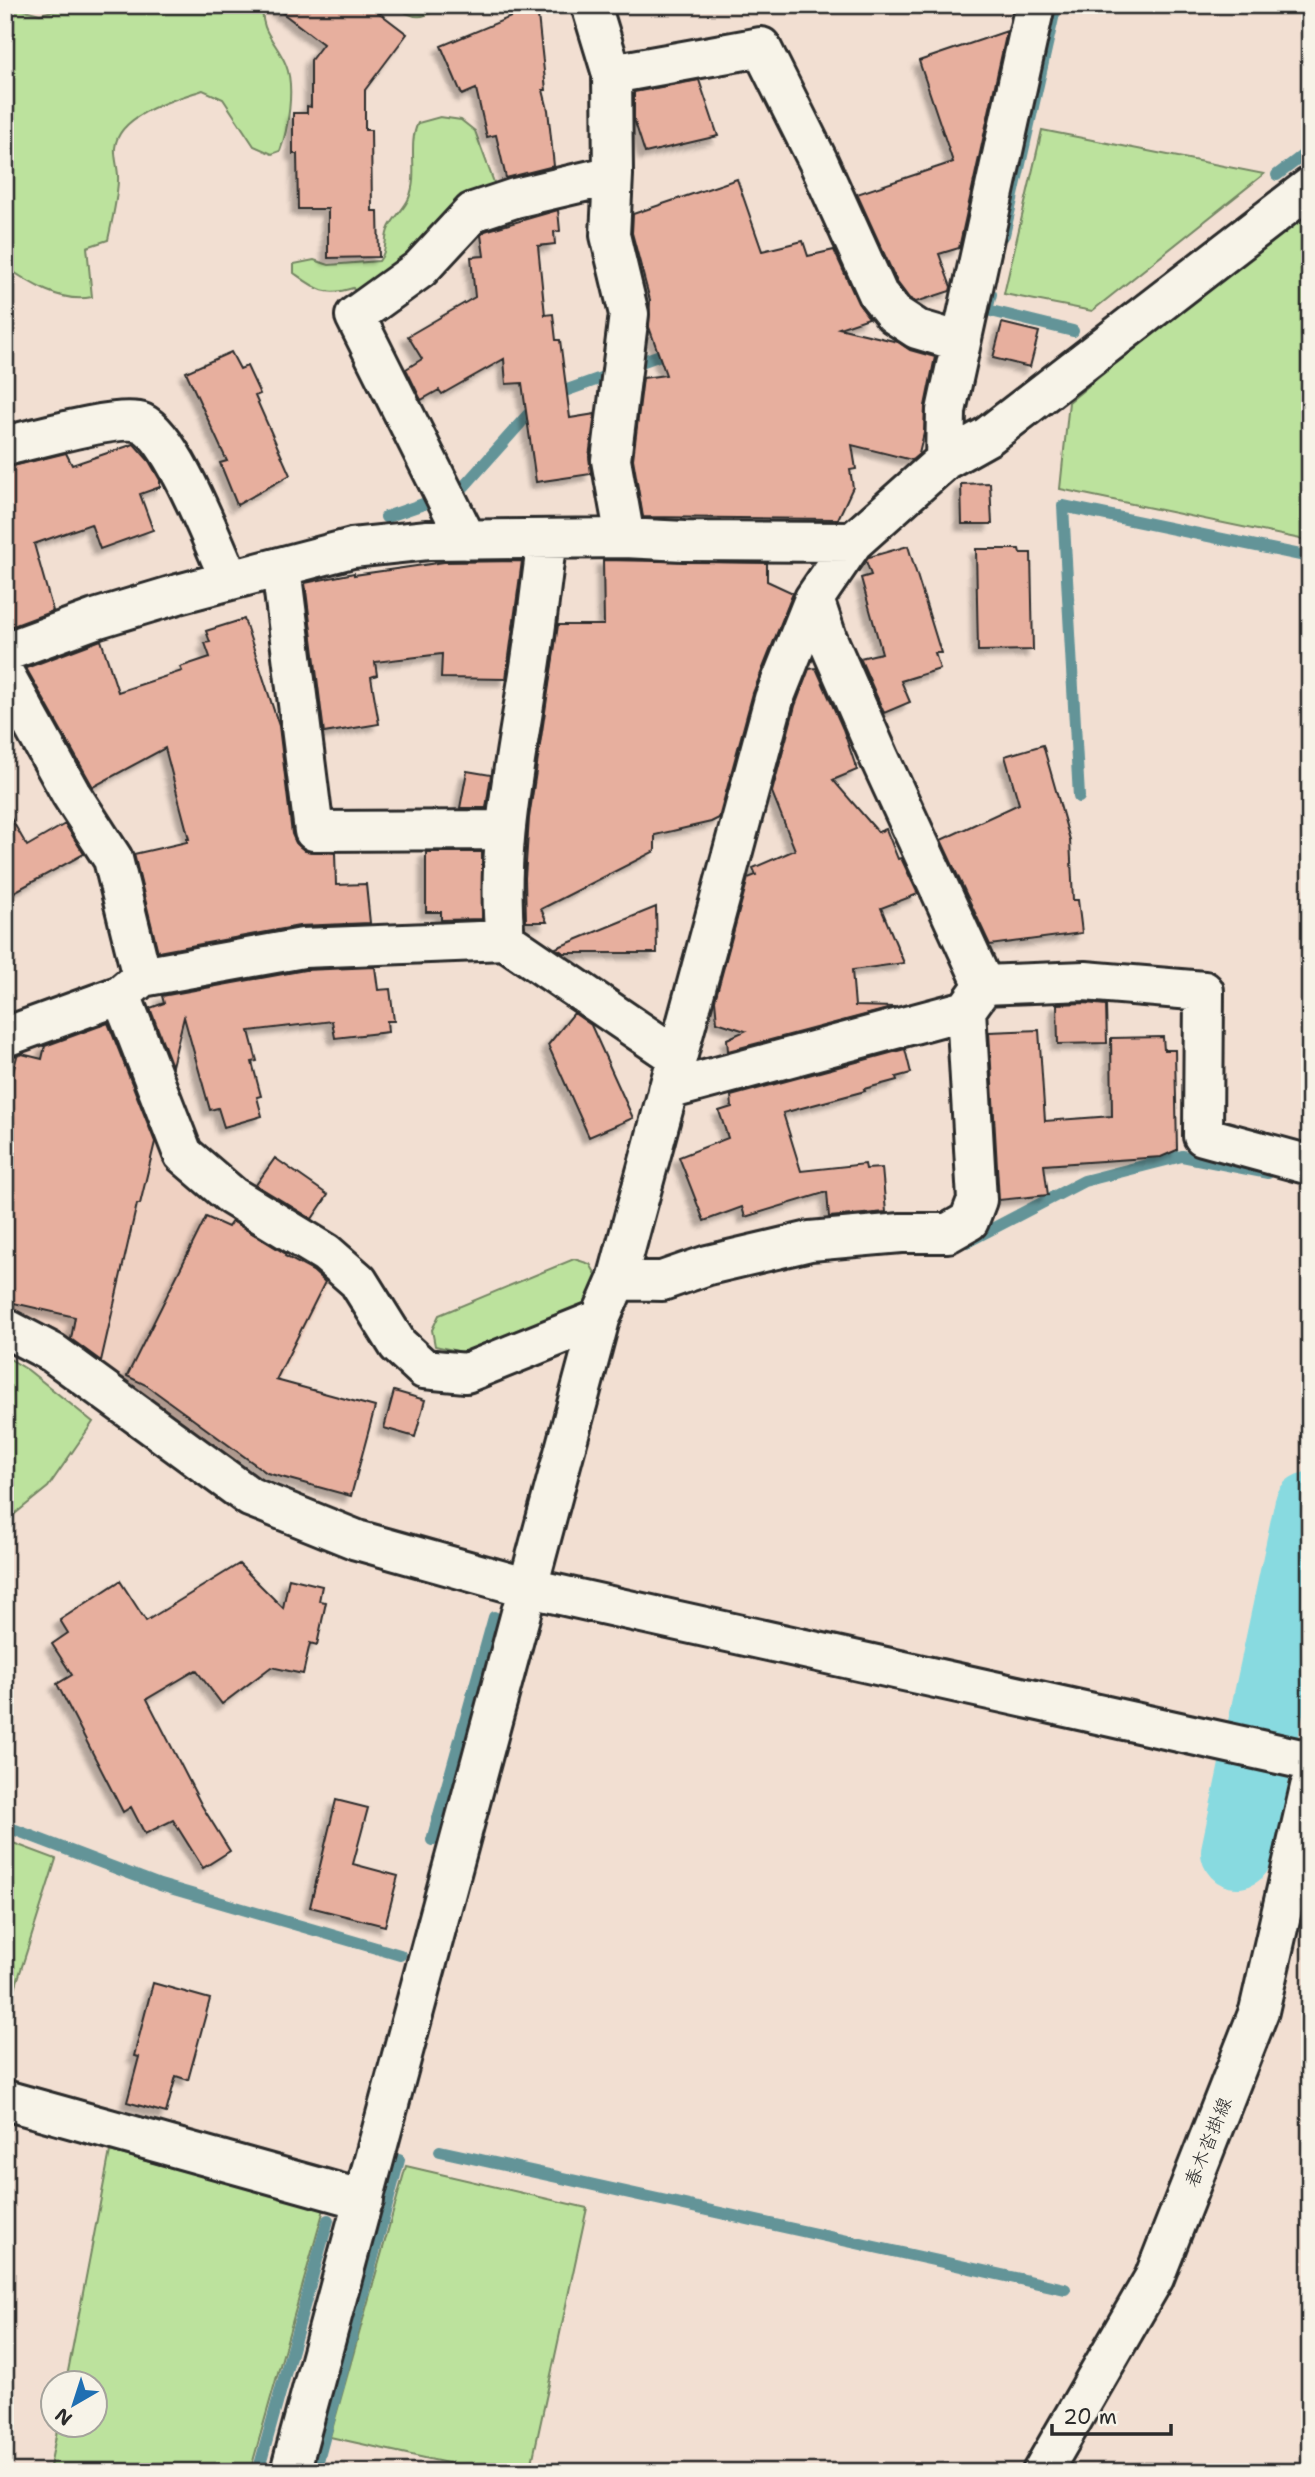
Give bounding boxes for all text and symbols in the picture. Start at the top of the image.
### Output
street label: 春木沓掛線 [1179,2093,1237,2191]
north arrow [38,2368,108,2438]
scale bar [1052,2393,1172,2437]
text: N [50,2402,77,2431]
text: 20 m [1063,2403,1117,2431]

